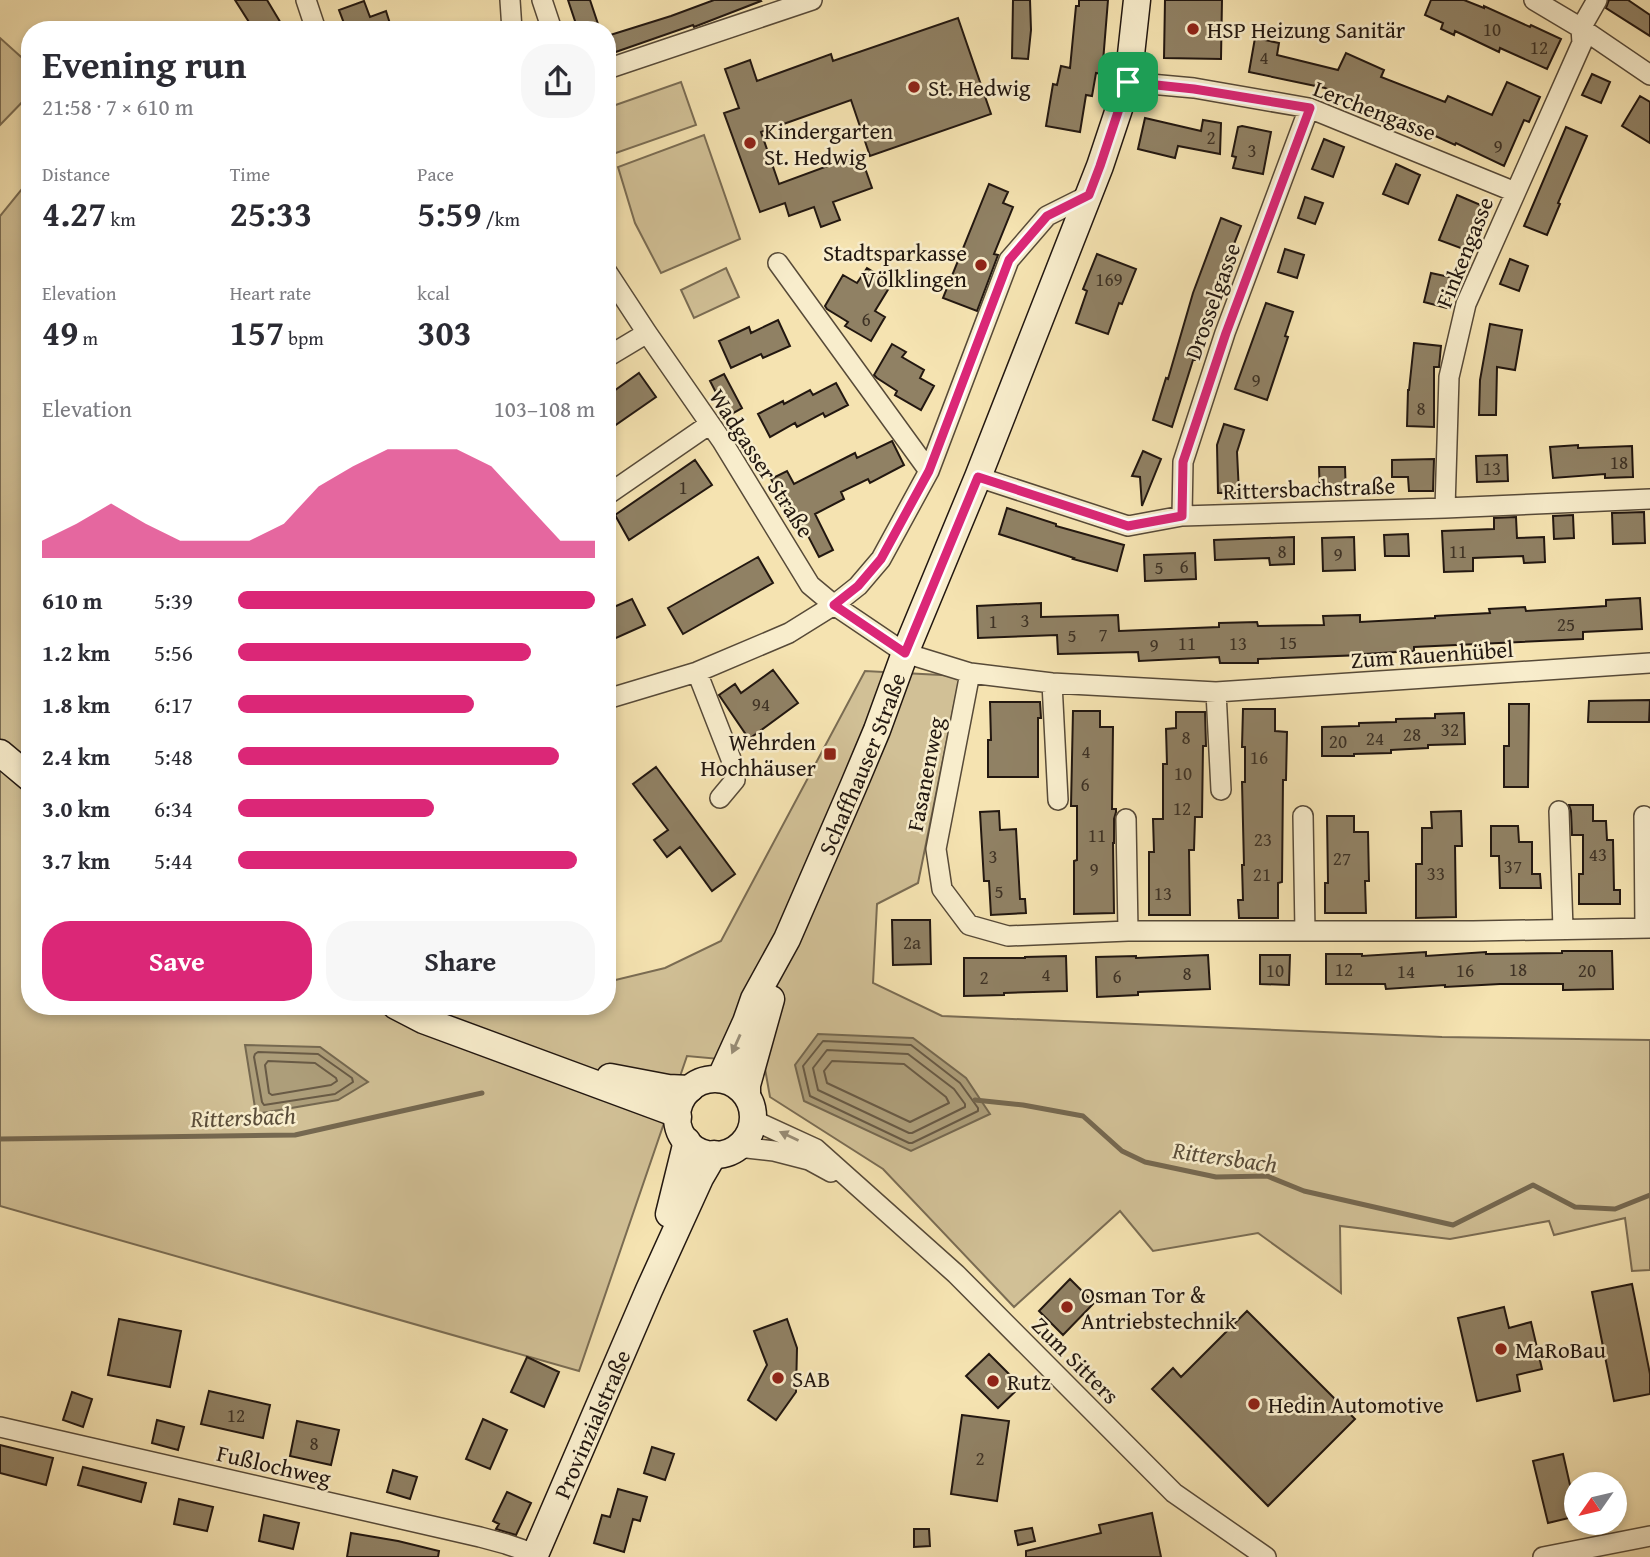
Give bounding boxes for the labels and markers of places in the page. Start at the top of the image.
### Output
place label: HSP Heizung Sanitär [1207,13,1406,46]
marker: HSP Heizung Sanitär [1185,21,1201,37]
pin [1098,52,1158,112]
place label: St. Hedwig [928,71,1031,104]
marker: St. Hedwig [906,79,922,95]
place label: Kindergarten St. Hedwig [764,114,893,173]
marker: Kindergarten St. Hedwig [742,135,758,151]
place label: Stadtsparkasse Völklingen [823,236,967,295]
marker: Stadtsparkasse Völklingen [973,257,989,273]
place label: Wehrden Hochhäuser [701,725,817,784]
marker: Wehrden Hochhäuser [822,746,838,762]
place label: Osman Tor & Antriebstechnik [1081,1278,1237,1337]
marker: Osman Tor & Antriebstechnik [1059,1299,1075,1315]
place label: MaRoBau [1515,1333,1607,1366]
marker: MaRoBau [1493,1341,1509,1357]
place label: SAB [792,1362,830,1395]
place label: Rutz [1007,1365,1051,1398]
marker: SAB [770,1370,786,1386]
marker: Rutz [985,1373,1001,1389]
place label: Hedin Automotive [1268,1388,1444,1421]
marker: Hedin Automotive [1246,1396,1262,1412]

